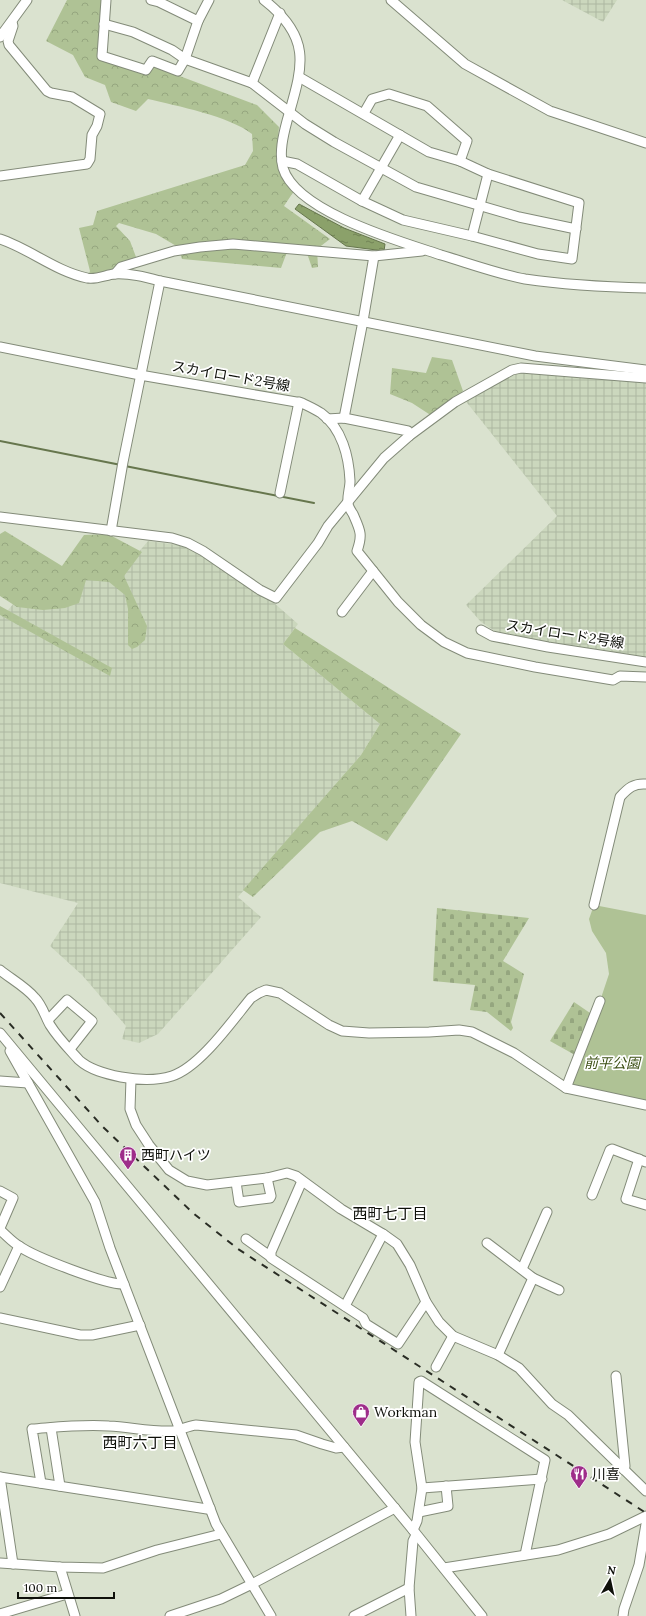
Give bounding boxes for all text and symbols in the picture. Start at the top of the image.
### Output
street label: スカイロード2号線 [171,357,291,395]
street label: スカイロード2号線 [505,616,625,652]
park label: 前平公園 [584,1054,642,1072]
building icon: 西町ハイツ [118,1145,138,1170]
place label: 西町ハイツ [141,1146,211,1164]
district label: 西町七丁目 [352,1204,428,1223]
shop icon: Workman [351,1402,371,1427]
place label: Workman [374,1403,438,1421]
district label: 西町六丁目 [102,1433,178,1452]
restaurant icon: 川喜 [569,1464,589,1489]
place label: 川喜 [592,1465,620,1483]
north arrow [590,1560,630,1600]
text: N [606,1563,617,1578]
scale bar [18,1574,114,1600]
text: 100 m [24,1580,57,1595]

